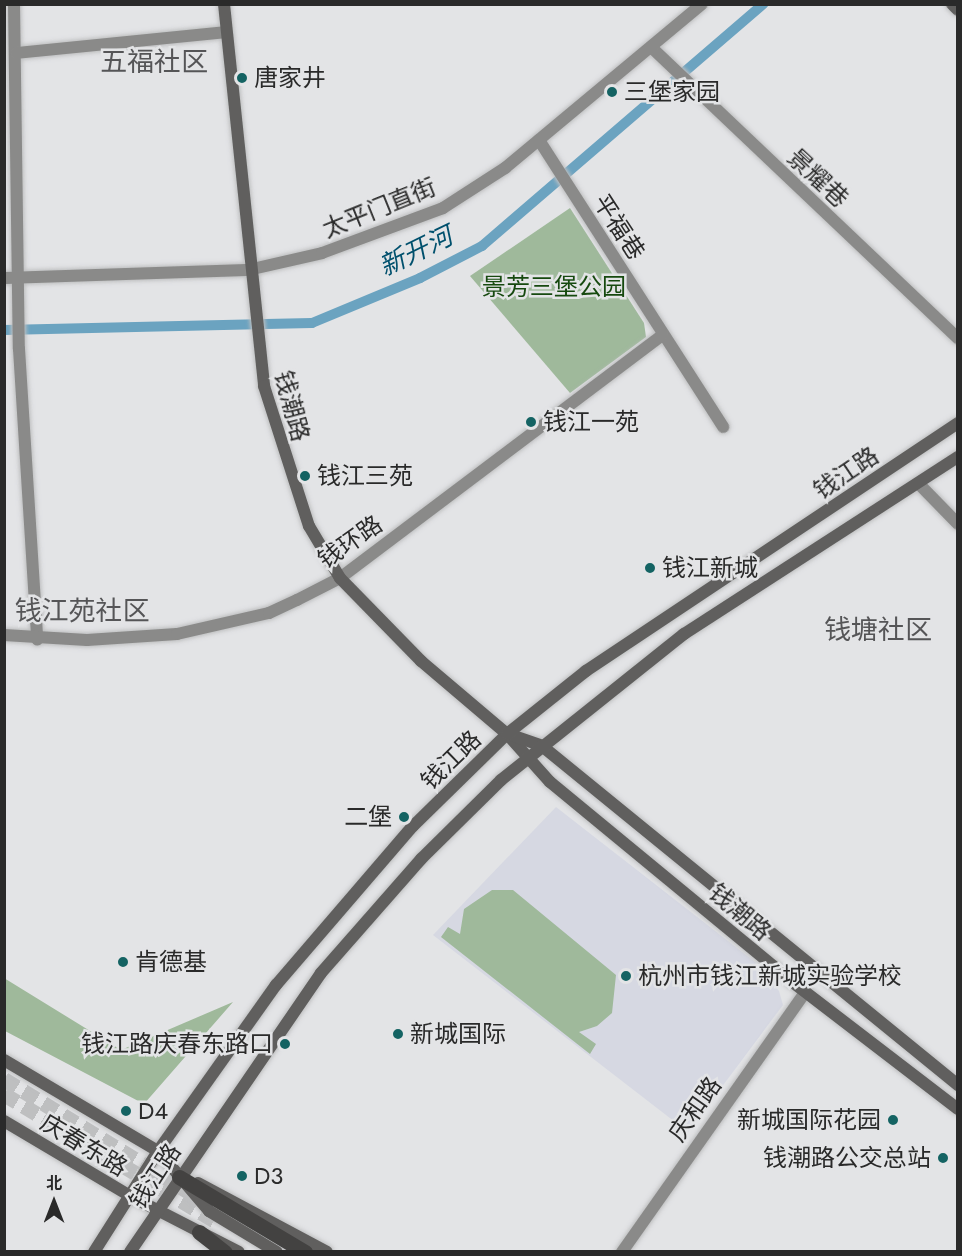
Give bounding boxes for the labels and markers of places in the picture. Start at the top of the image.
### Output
place label: 唐家井 [254,64,326,92]
marker: 唐家井 [235,71,249,85]
place label: 三堡家园 [624,78,720,106]
marker: 三堡家园 [605,85,619,99]
place label: 钱江一苑 [543,408,639,436]
marker: 钱江一苑 [524,415,538,429]
place label: 钱江三苑 [317,462,413,490]
marker: 钱江三苑 [298,469,312,483]
place label: 钱江新城 [662,554,758,582]
marker: 钱江新城 [643,561,657,575]
place label: 二堡 [344,803,392,831]
marker: 二堡 [397,810,411,824]
place label: 肯德基 [135,948,207,976]
marker: 肯德基 [116,955,130,969]
place label: 杭州市钱江新城实验学校 [638,962,902,990]
marker: 杭州市钱江新城实验学校 [619,969,633,983]
place label: 新城国际 [410,1020,506,1048]
marker: 新城国际 [391,1027,405,1041]
place label: 钱江路庆春东路口 [81,1030,273,1058]
marker: 钱江路庆春东路口 [278,1037,292,1051]
place label: D4 [138,1097,168,1125]
marker: D4 [119,1104,133,1118]
place label: 新城国际花园 [737,1106,881,1134]
marker: 新城国际花园 [886,1113,900,1127]
place label: 钱潮路公交总站 [763,1144,931,1172]
marker: 钱潮路公交总站 [936,1151,950,1165]
place label: D3 [254,1162,283,1190]
marker: D3 [235,1169,249,1183]

